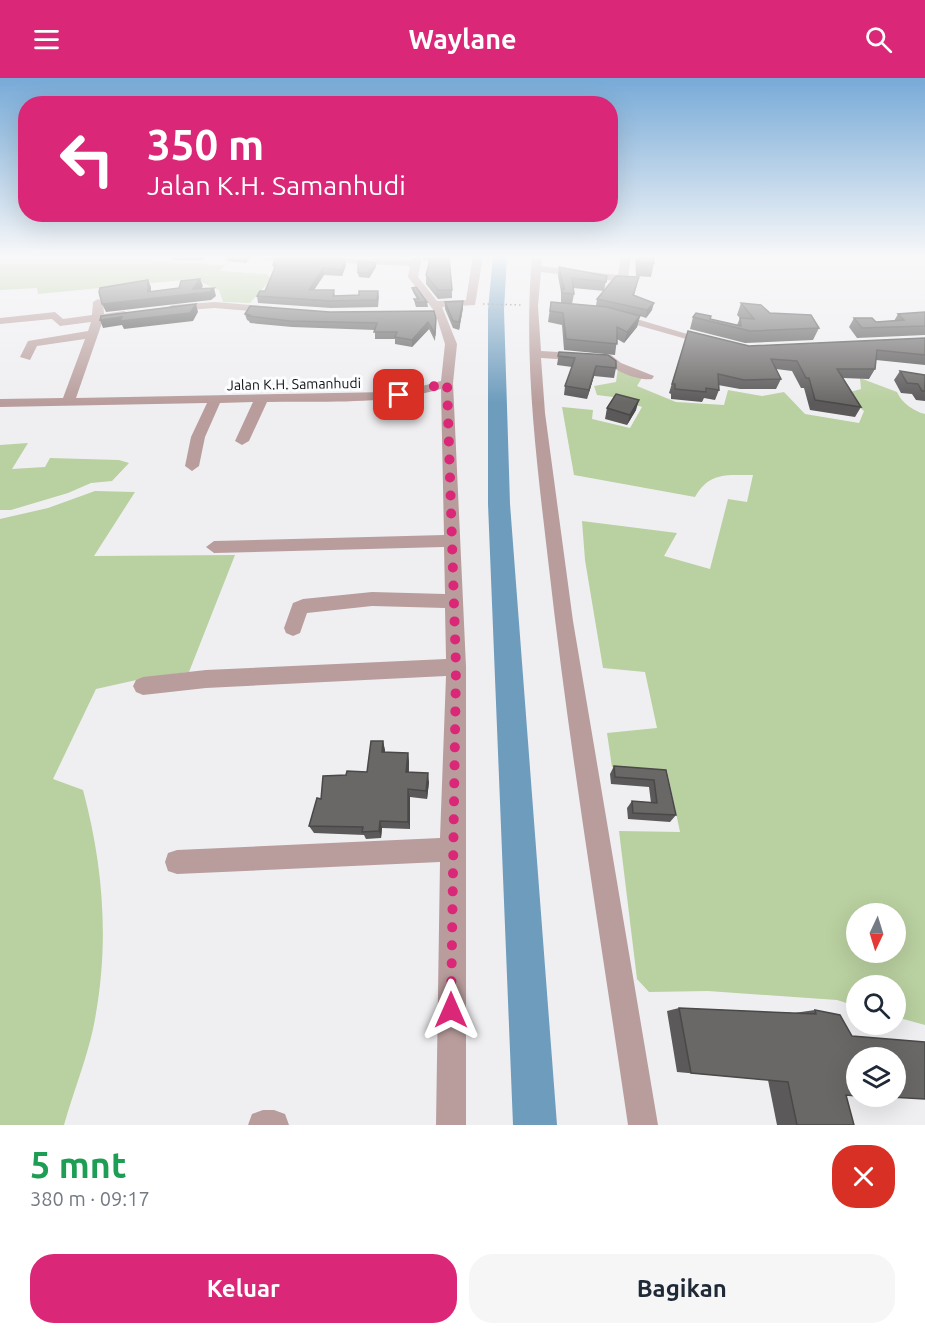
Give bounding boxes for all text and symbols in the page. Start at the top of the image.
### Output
icon: menu [30,23,63,56]
icon: search [862,23,895,56]
text: Waylane [409,24,516,54]
icon: left [48,120,126,198]
text: 350 m [147,121,264,168]
text: Jalan K.H. Samanhudi [147,170,406,200]
pin [373,369,424,420]
street label: Jalan K.H. Samanhudi [227,375,361,393]
icon: arrive [382,378,415,411]
north arrow [846,903,906,963]
map controls [846,903,906,1107]
button: search [846,975,906,1035]
position arrow [419,978,483,1042]
button: layers [846,1047,906,1107]
text: 5 mnt [30,1144,126,1185]
button: close [832,1145,895,1208]
text: 380 m · 09:17 [30,1187,150,1210]
button: Keluar [30,1254,457,1323]
button: Bagikan [469,1254,895,1323]

